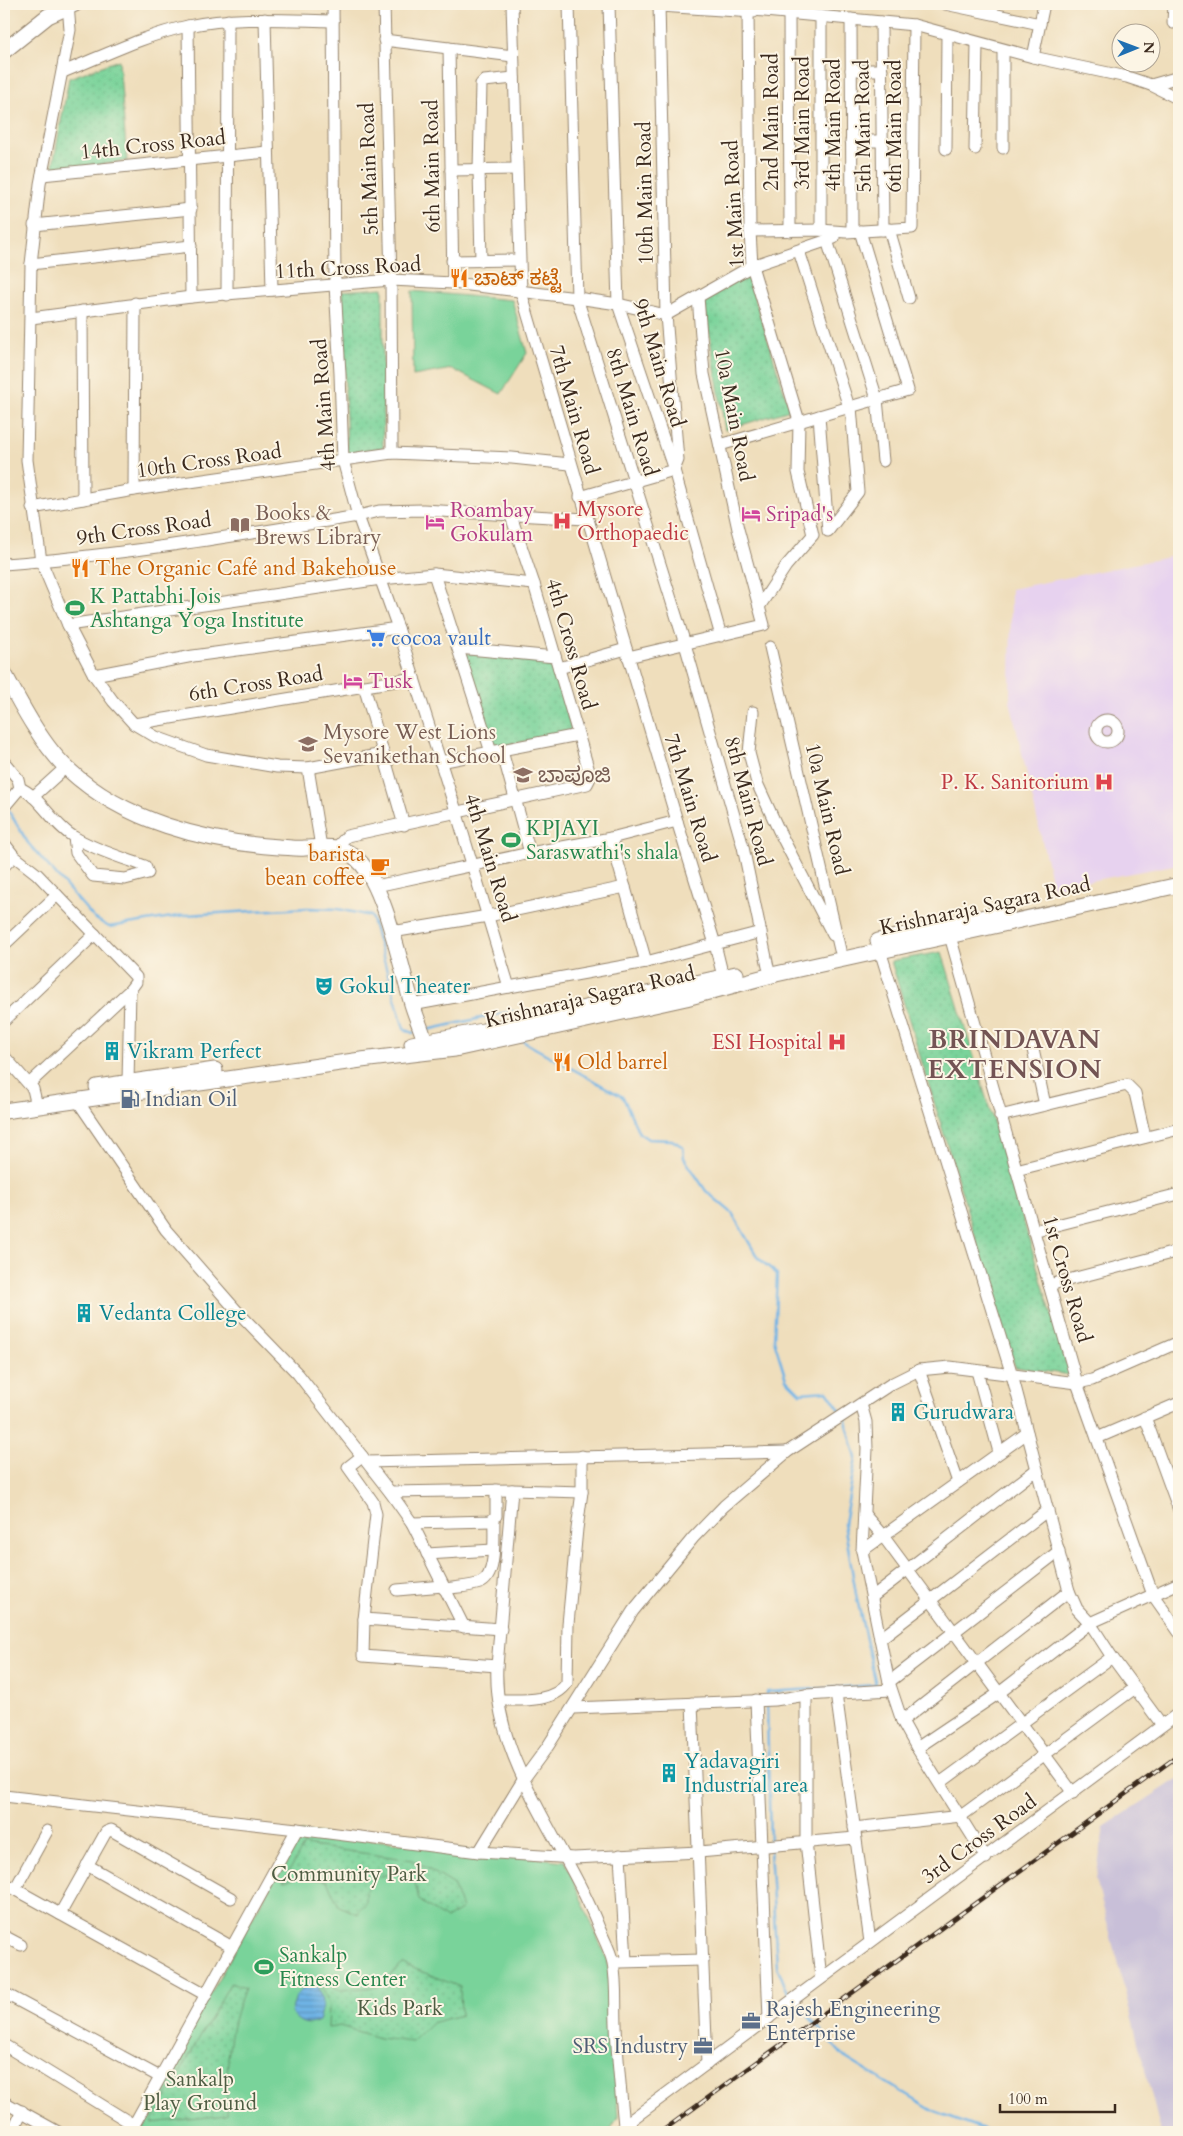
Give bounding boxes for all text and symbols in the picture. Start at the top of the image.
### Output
north arrow [1110,22,1160,72]
text: N [1139,42,1158,54]
street label: 2nd Main Road [757,53,786,191]
street label: 3rd Main Road [788,56,817,190]
street label: 4th Main Road [819,58,848,192]
street label: 5th Main Road [847,59,879,193]
street label: 6th Main Road [880,59,909,193]
street label: 6th Main Road [416,99,448,233]
street label: 5th Main Road [352,102,386,236]
street label: 10th Main Road [629,121,661,265]
street label: 14th Cross Road [79,123,227,167]
street label: 1st Main Road [716,139,752,269]
street label: 11th Cross Road [274,250,422,286]
place label: ಚಾಟ್ ಕಟ್ಟೆ [474,264,562,293]
restaurant icon: ಚಾಟ್ ಕಟ್ಟೆ [448,267,470,289]
street label: 9th Main Road [626,295,692,431]
street label: 4th Main Road [305,338,343,472]
street label: 7th Main Road [542,342,606,478]
street label: 8th Main Road [599,344,665,480]
street label: 10a Main Road [707,346,761,484]
street label: 10th Cross Road [135,436,283,486]
place label: Mysore Orthopaedic [577,495,689,548]
place label: Roambay Gokulam [450,496,534,549]
place label: Books & Brews Library [255,499,381,552]
place label: Sripad's [766,500,833,529]
hotel icon: Sripad's [740,503,762,525]
street label: 9th Cross Road [75,505,213,553]
hospital icon: Mysore Orthopaedic [551,510,573,532]
hotel icon: Roambay Gokulam [424,511,446,533]
library icon: Books & Brews Library [229,514,251,536]
place label: The Organic Café and Bakehouse [95,554,396,583]
restaurant icon: The Organic Café and Bakehouse [69,557,91,579]
street label: 4th Cross Road [538,575,604,713]
place label: K Pattabhi Jois Ashtanga Yoga Institute [90,582,304,635]
sports icon: K Pattabhi Jois Ashtanga Yoga Institute [64,597,86,619]
place label: cocoa vault [391,624,491,653]
supermarket icon: cocoa vault [365,627,387,649]
street label: 6th Cross Road [187,659,325,709]
place label: Tusk [368,667,414,696]
hotel icon: Tusk [342,670,364,692]
place label: Mysore West Lions Sevanikethan School [323,718,506,771]
street label: 7th Main Road [657,730,723,866]
school or university icon: Mysore West Lions Sevanikethan School [297,733,319,755]
street label: 8th Main Road [717,733,779,869]
street label: 10a Main Road [798,740,856,878]
place label: ಬಾಪೂಜಿ [538,761,611,790]
school or university icon: ಬಾಪೂಜಿ [512,764,534,786]
place label: P. K. Sanitorium [941,768,1089,797]
hospital icon: P. K. Sanitorium [1093,771,1115,793]
street label: 4th Main Road [457,790,523,926]
place label: KPJAYI Saraswathi's shala [526,814,679,867]
sports icon: KPJAYI Saraswathi's shala [500,829,522,851]
place label: barista bean coffee [265,840,365,893]
cafe icon: barista bean coffee [369,855,391,877]
street label: Krishnaraja Sagara Road [877,869,1093,943]
street label: Krishnaraja Sagara Road [482,959,698,1035]
place label: Gokul Theater [339,972,470,1001]
theatre icon: Gokul Theater [313,975,335,997]
district label: BRINDAVAN EXTENSION [927,1022,1103,1087]
place label: ESI Hospital [712,1028,822,1057]
hospital icon: ESI Hospital [826,1031,848,1053]
place label: Vikram Perfect [127,1037,262,1066]
building icon: Vikram Perfect [101,1040,123,1062]
place label: Old barrel [577,1048,668,1077]
restaurant icon: Old barrel [551,1051,573,1073]
place label: Indian Oil [145,1085,237,1114]
fuel station icon: Indian Oil [119,1088,141,1110]
street label: 1st Cross Road [1035,1212,1099,1346]
place label: Vedanta College [99,1299,246,1328]
building icon: Vedanta College [73,1302,95,1324]
place label: Gurudwara [913,1398,1014,1427]
building icon: Gurudwara [887,1401,909,1423]
place label: Yadavagiri Industrial area [684,1747,808,1800]
building icon: Yadavagiri Industrial area [658,1762,680,1784]
street label: 3rd Cross Road [915,1787,1043,1891]
park label: Community Park [271,1860,428,1889]
place label: Sankalp Fitness Center [279,1941,406,1994]
sports icon: Sankalp Fitness Center [253,1956,275,1978]
park label: Kids Park [357,1994,444,2023]
place label: Rajesh Engineering Enterprise [766,1995,940,2048]
office icon: Rajesh Engineering Enterprise [740,2010,762,2032]
place label: SRS Industry [573,2032,688,2061]
office icon: SRS Industry [692,2035,714,2057]
park label: Sankalp Play Ground [143,2065,257,2118]
scale bar [1000,2081,1116,2113]
text: 100 m [1008,2089,1048,2109]

